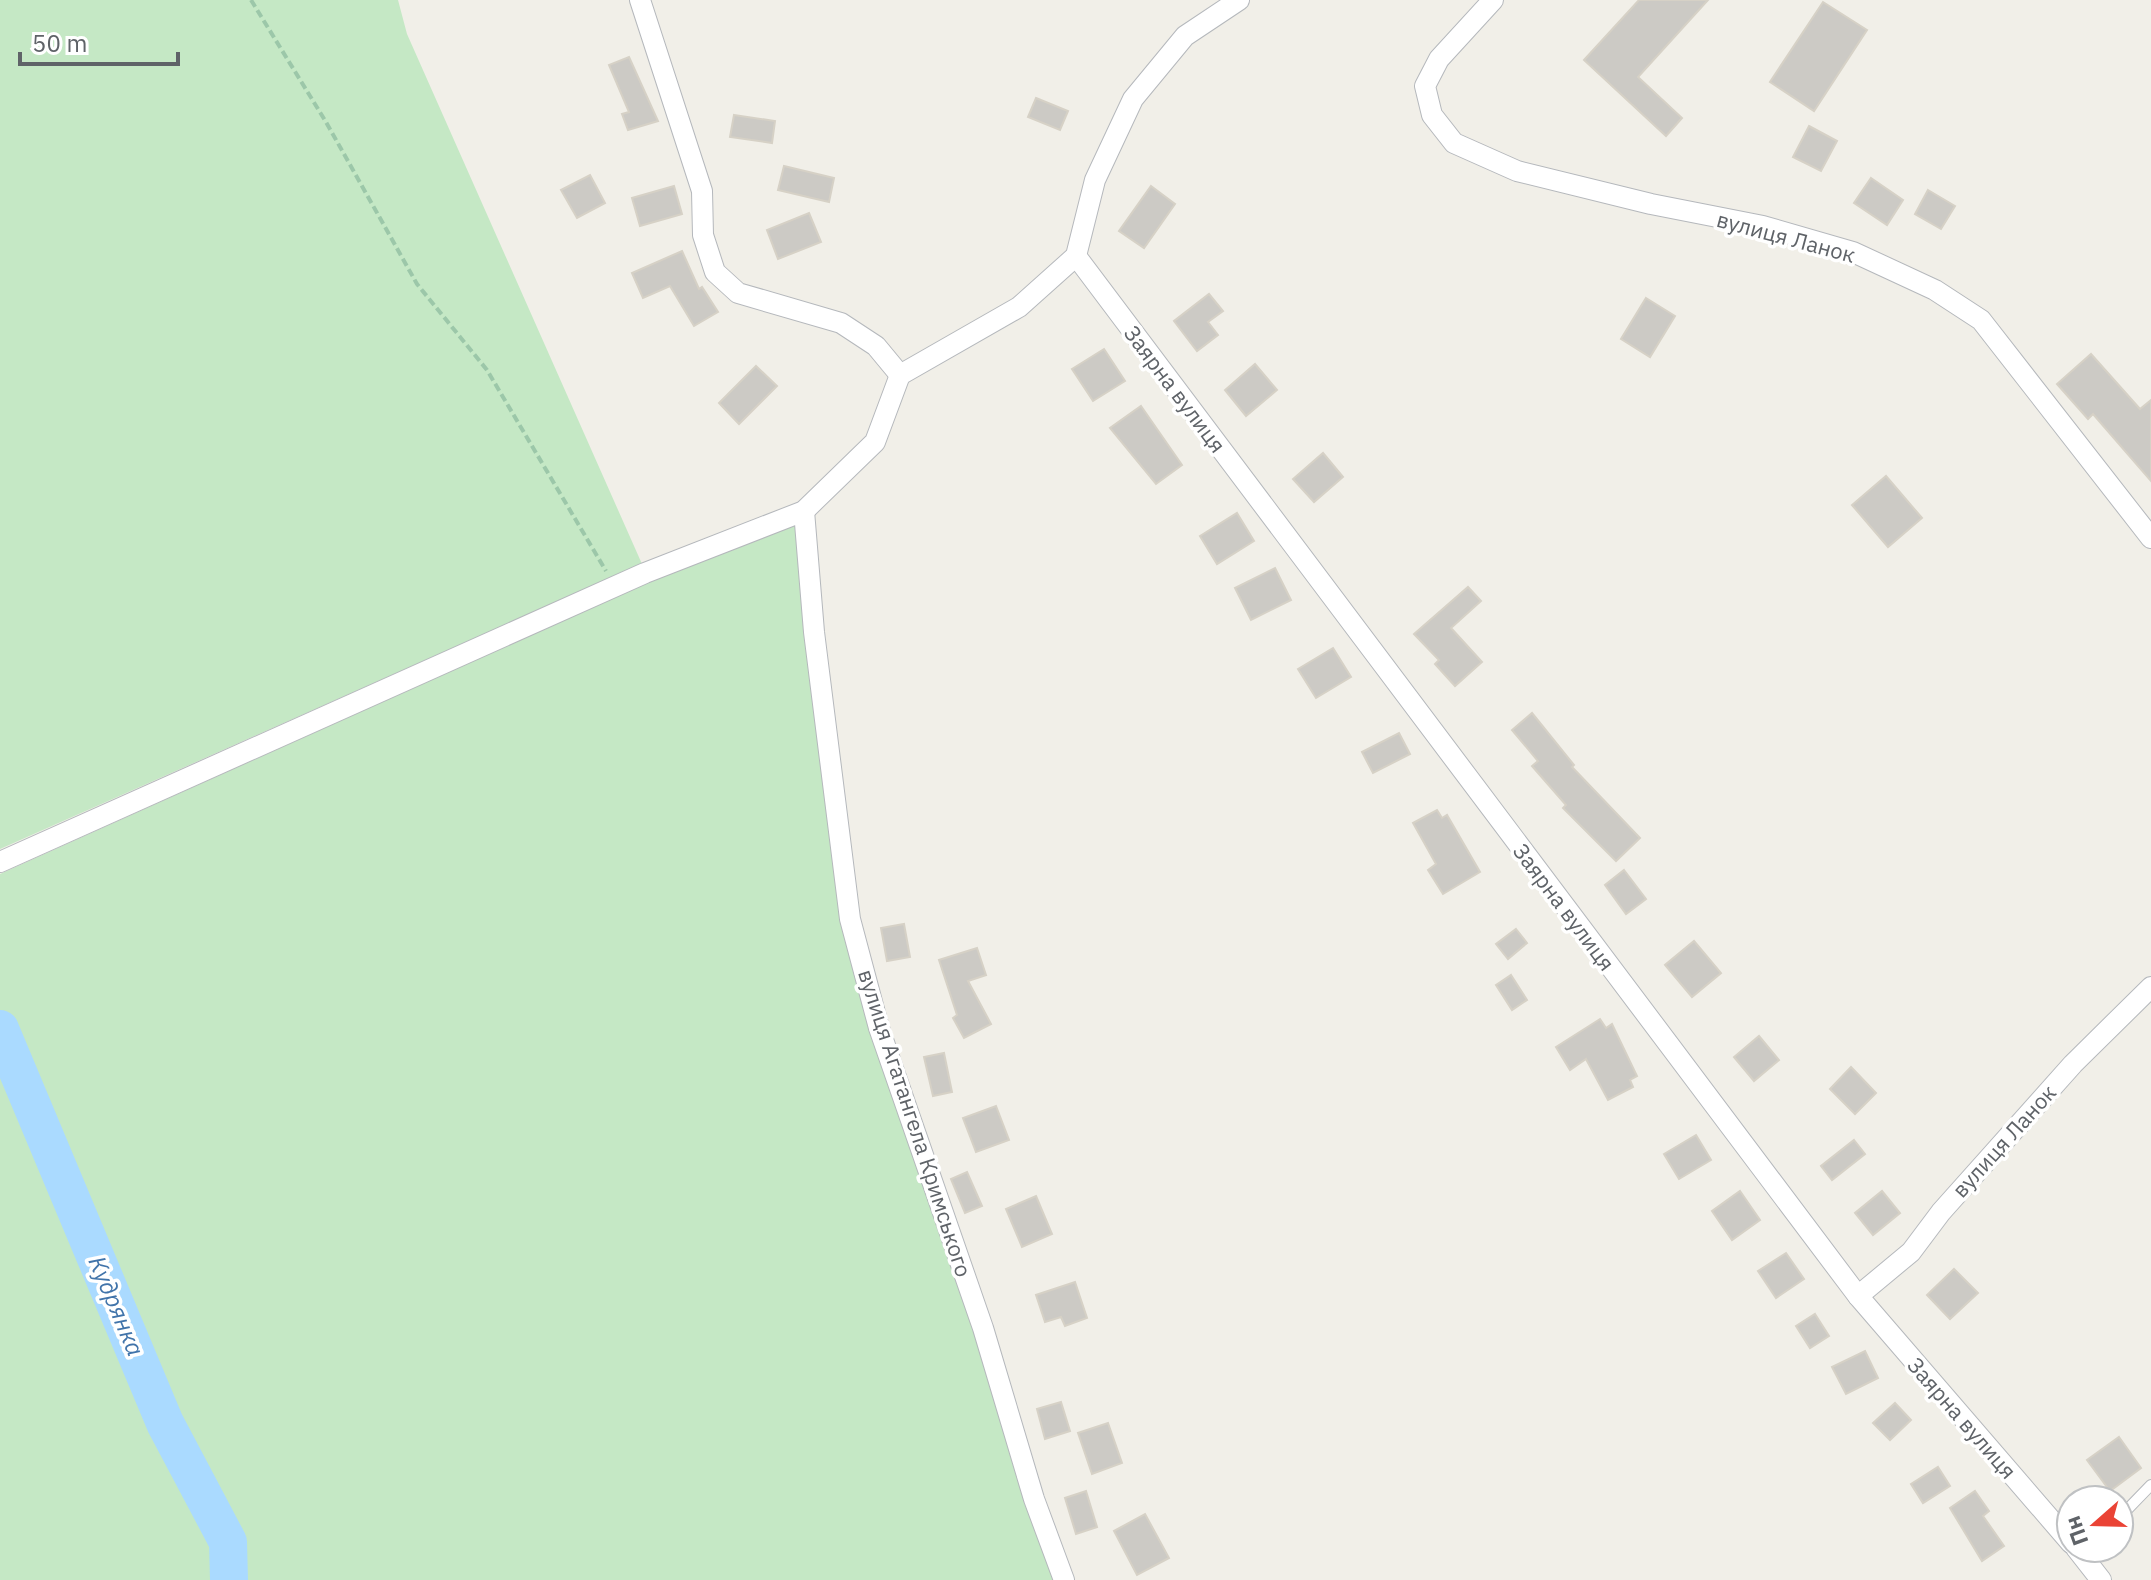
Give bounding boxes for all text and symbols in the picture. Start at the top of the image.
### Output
scale bar [20,16,178,66]
text: 50 m [32,27,87,59]
street label: вулиця Ланок [1714,204,1859,269]
street label: Заярна вулиця [1118,319,1233,458]
street label: Заярна вулиця [1507,837,1622,976]
street label: вулиця Агатангела Кримського [852,965,979,1280]
street label: вулиця Ланок [1945,1078,2062,1203]
water label: Кудрянка [82,1251,152,1361]
street label: Заярна вулиця [1901,1351,2023,1485]
north arrow [2055,1484,2135,1564]
text: Пн [2057,1512,2094,1550]

